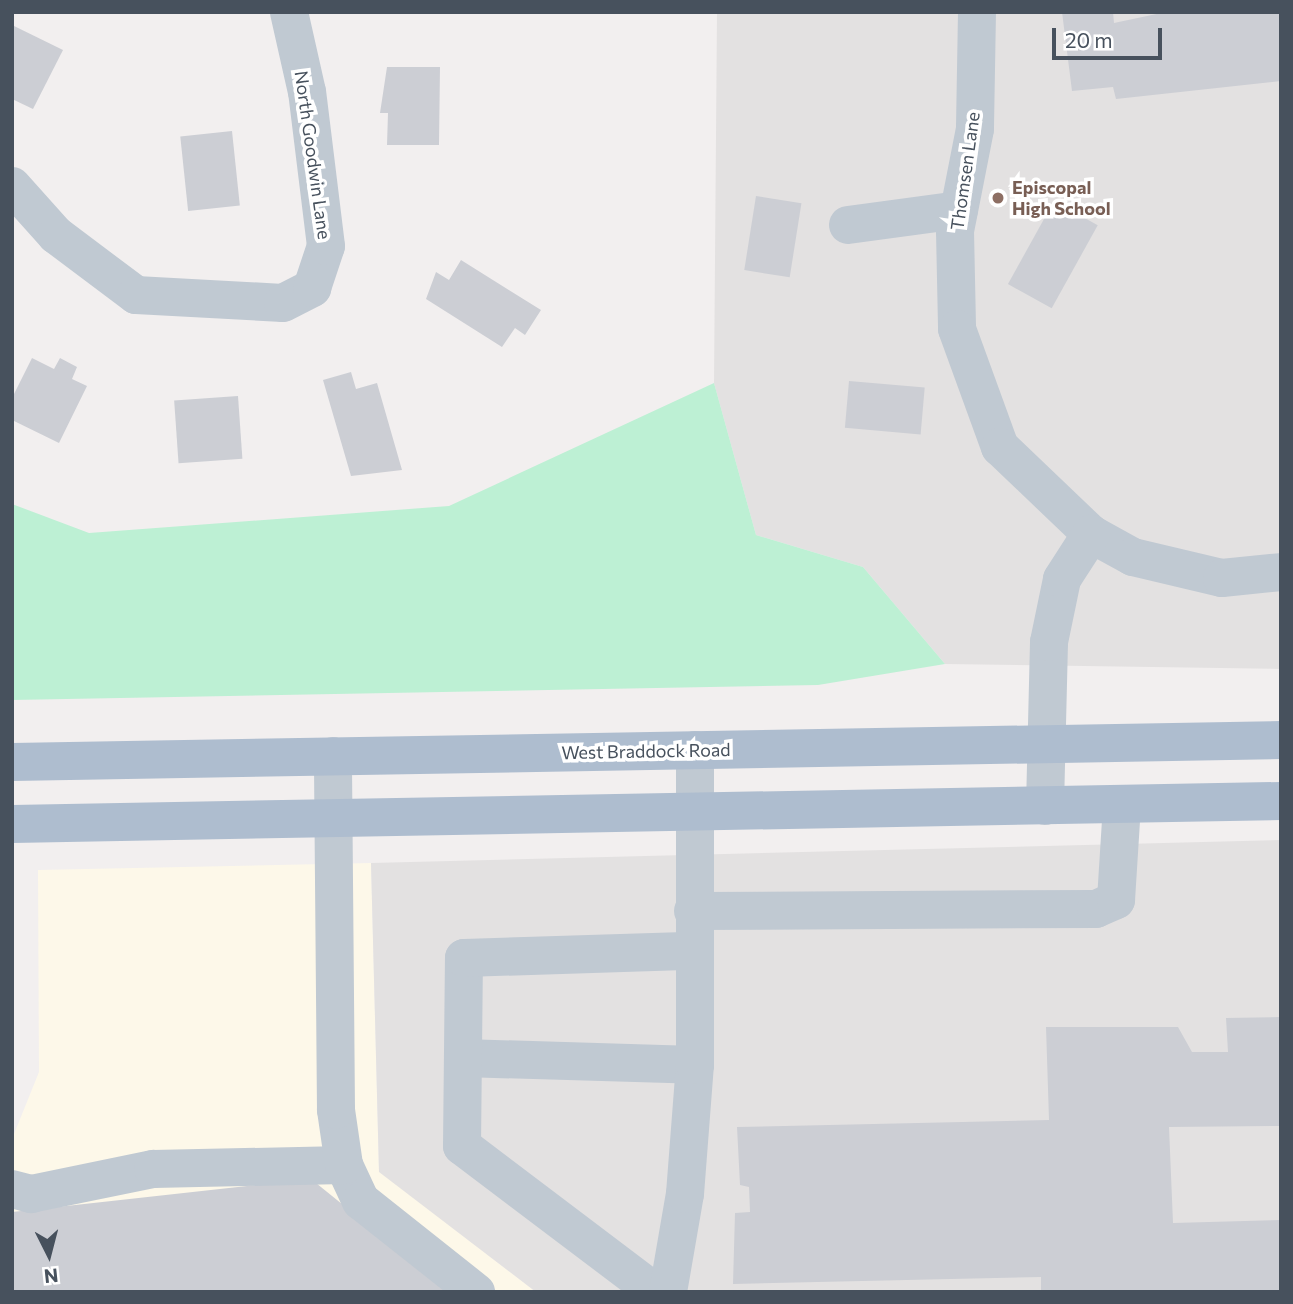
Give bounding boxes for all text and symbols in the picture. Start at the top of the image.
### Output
scale bar [1055,14,1165,58]
text: 20 m [1065,27,1113,52]
street label: North Goodwin Lane [290,69,336,241]
street label: Thomsen Lane [946,110,984,232]
place label: Episcopal High School [1012,177,1111,220]
marker: Episcopal High School [990,190,1006,206]
street label: West Braddock Road [561,739,731,763]
north arrow [14,1220,84,1290]
text: N [43,1264,60,1289]

